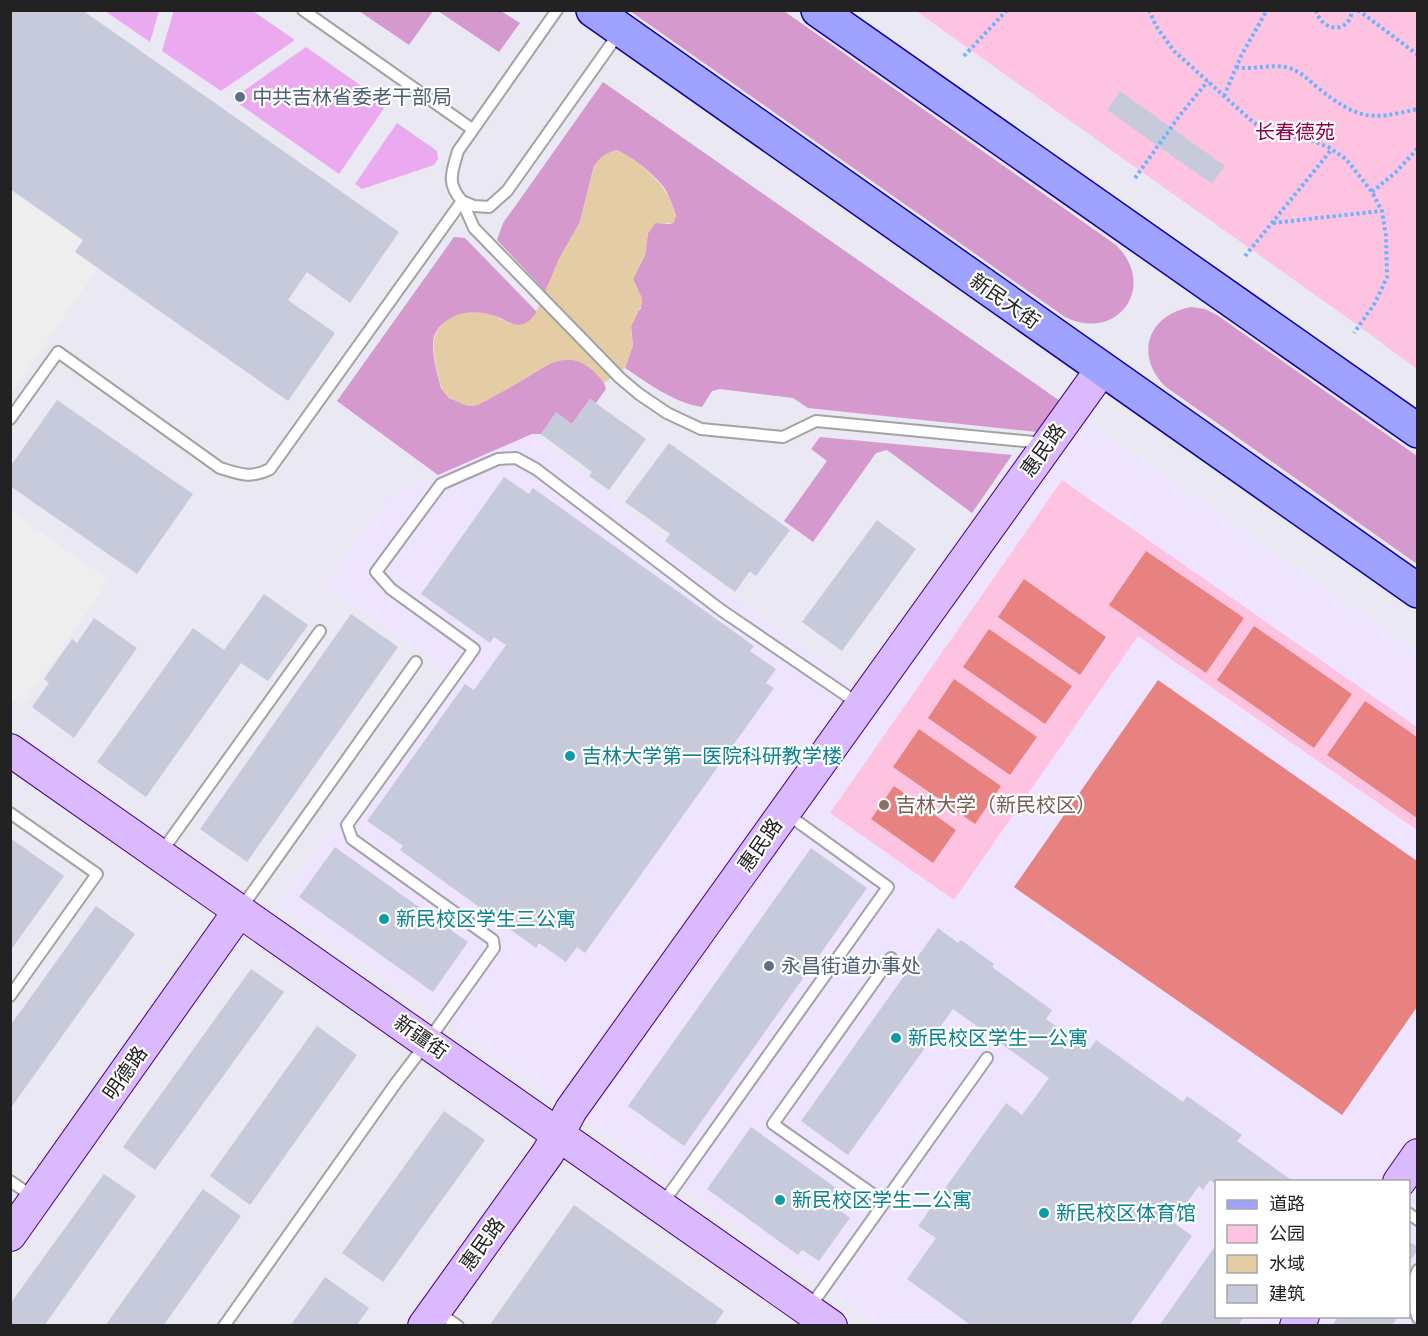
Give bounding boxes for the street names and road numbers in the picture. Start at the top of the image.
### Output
street label: 新民大街 [965,268,1045,334]
street label: 惠民路 [1016,419,1070,481]
street label: 惠民路 [733,814,787,876]
street label: 新疆街 [390,1010,452,1064]
street label: 明德路 [98,1042,152,1104]
street label: 惠民路 [455,1213,509,1275]

